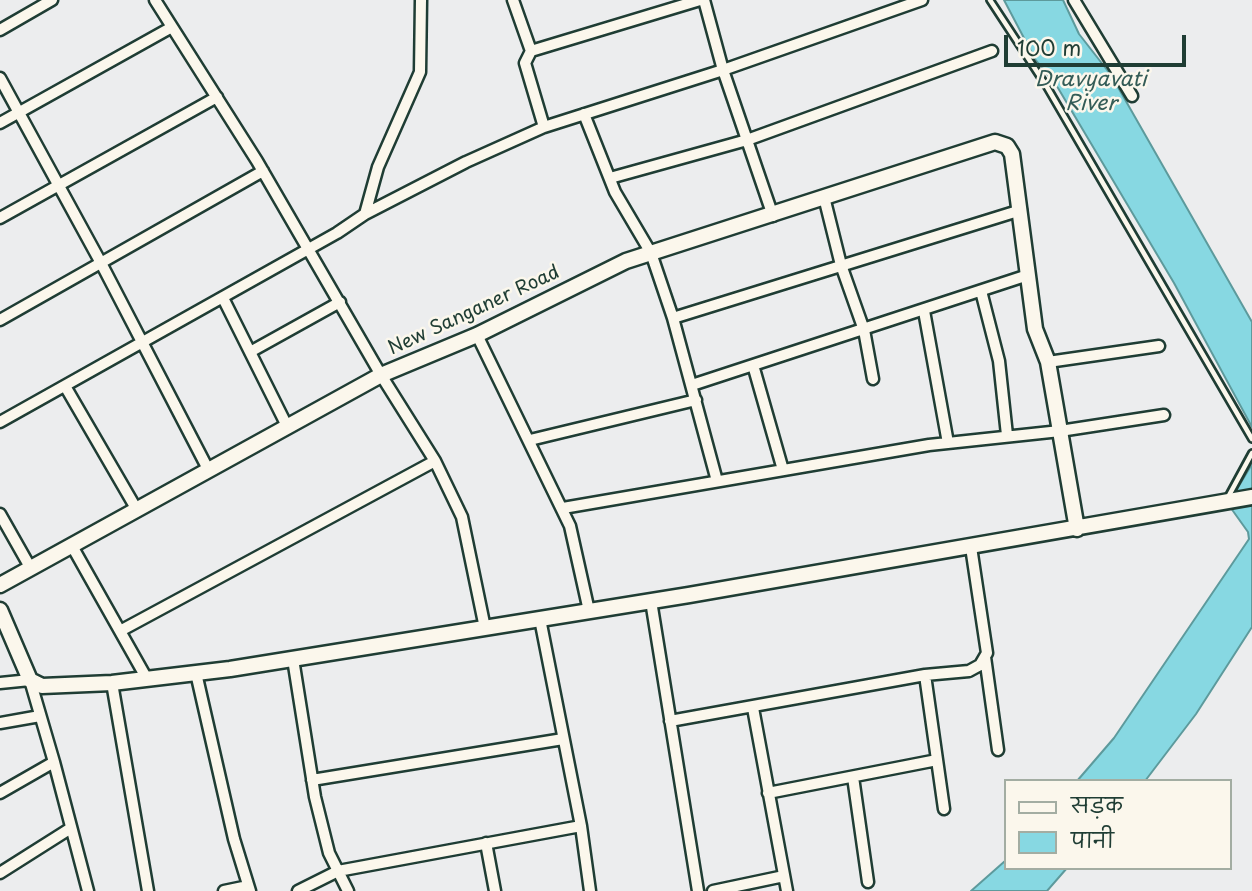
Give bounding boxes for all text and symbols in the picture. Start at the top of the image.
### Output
scale bar [1007,21,1189,65]
text: 100 m [1017,31,1081,63]
water label: Dravyavati River [1035,67,1147,117]
street label: New Sanganer Road [385,261,563,361]
legend [1004,779,1231,870]
text: सड़क [1071,788,1123,820]
text: पानी [1071,823,1114,855]

